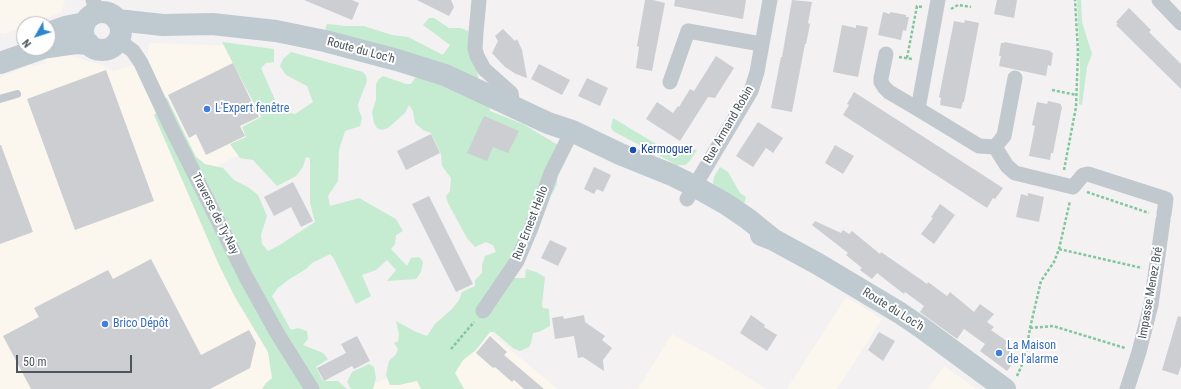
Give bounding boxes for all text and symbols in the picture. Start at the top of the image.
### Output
north arrow [16,16,56,56]
street label: Route du Loc'h [325,35,397,67]
text: N [20,37,34,50]
street label: Rue Armand Robin [701,84,757,166]
place label: L'Expert fenêtre [215,102,289,116]
marker: L'Expert fenêtre [202,104,212,114]
place label: Kermoguer [641,143,693,157]
marker: Kermoguer [628,145,638,155]
street label: Traverse de Ty-Nay [188,171,242,257]
street label: Rue Ernest Hello [510,184,552,262]
street label: Impasse Menez Bré [1136,246,1166,340]
street label: Route du Loc'h [860,285,926,335]
place label: Brico Dépôt [113,317,168,331]
marker: Brico Dépôt [100,319,110,329]
place label: La Maison de l'alarme [1007,339,1058,367]
scale bar [18,347,134,373]
marker: La Maison de l'alarme [994,348,1004,358]
text: 50 m [23,355,47,369]

